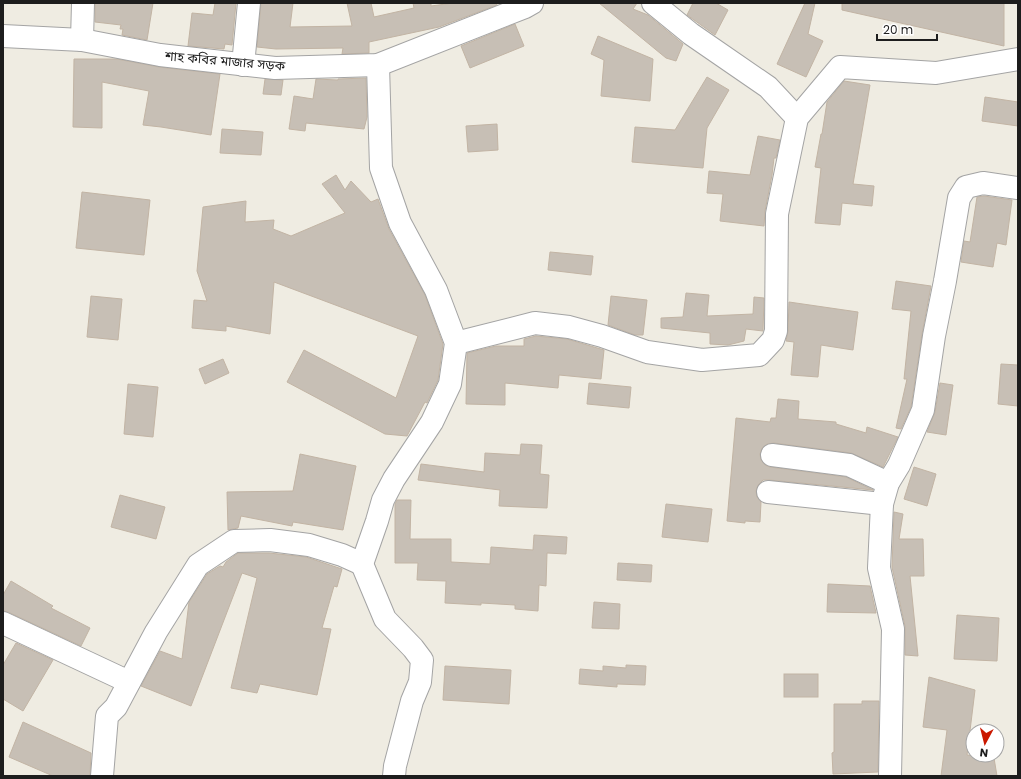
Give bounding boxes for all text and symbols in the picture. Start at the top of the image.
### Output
scale bar [877,16,937,42]
text: 20 m [883,21,913,38]
street label: শাহ কবির মাজার সড়ক [163,46,286,76]
north arrow [965,723,1005,763]
text: N [979,744,989,761]

